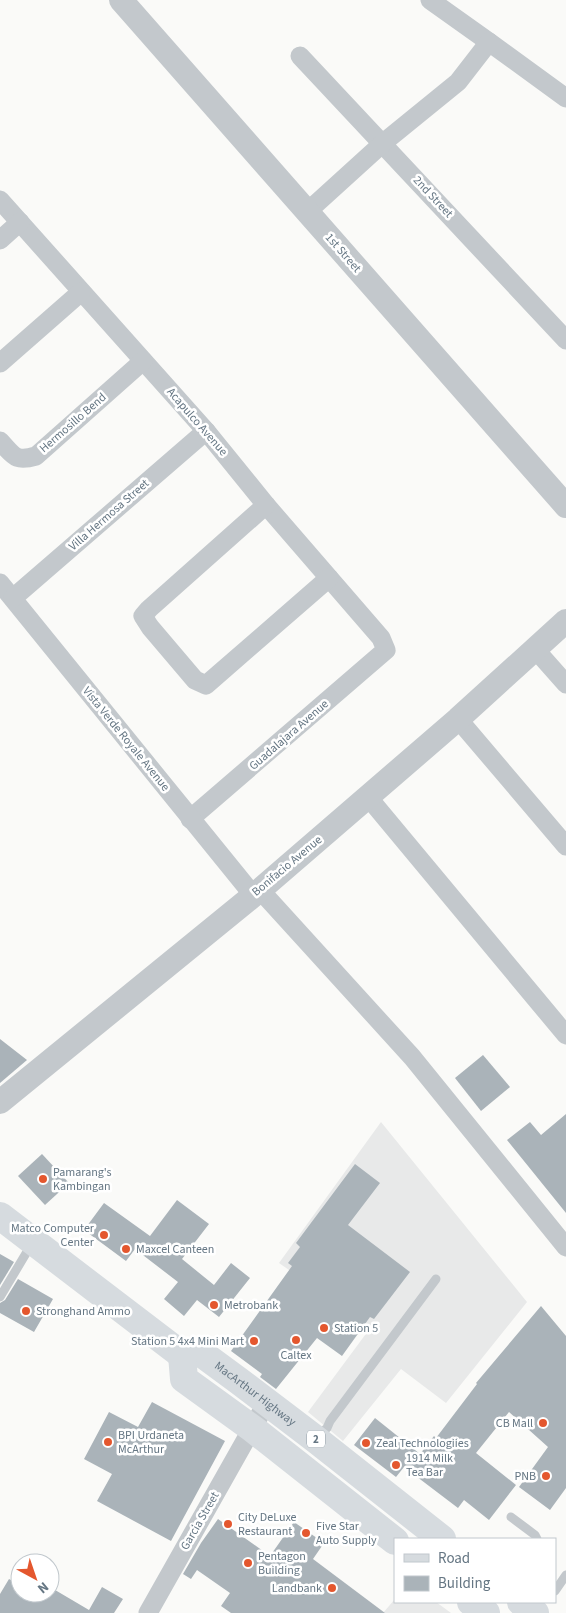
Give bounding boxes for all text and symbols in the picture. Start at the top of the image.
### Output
street label: 2nd Street [409,172,457,222]
street label: 1st Street [321,230,365,276]
street label: Acapulco Avenue [163,384,231,460]
street label: Hermosillo Bend [36,389,110,457]
street label: Villa Hermosa Street [65,475,153,555]
street label: Vista Verde Royale Avenue [78,683,174,795]
street label: Guadalajara Avenue [246,696,332,774]
street label: Bonifacio Avenue [248,832,326,900]
place label: Pamarang's Kambingan [53,1164,112,1195]
marker: Pamarang's Kambingan [37,1173,49,1185]
place label: Matco Computer Center [11,1220,95,1251]
marker: Matco Computer Center [98,1229,110,1241]
place label: Maxcel Canteen [136,1241,214,1258]
marker: Maxcel Canteen [120,1243,132,1255]
place label: Metrobank [224,1297,278,1314]
marker: Metrobank [208,1299,220,1311]
place label: Stronghand Ammo [36,1303,130,1320]
marker: Stronghand Ammo [20,1305,32,1317]
place label: Station 5 [334,1320,378,1337]
marker: Station 5 [318,1322,330,1334]
place label: Station 5 4x4 Mini Mart [131,1333,244,1350]
marker: Caltex [290,1334,302,1346]
marker: Station 5 4x4 Mini Mart [248,1335,260,1347]
place label: Caltex [280,1347,312,1364]
street label: MacArthur Highway [211,1357,300,1430]
place label: CB Mall [496,1415,533,1432]
marker: CB Mall [537,1417,549,1429]
place label: BPI Urdaneta McArthur [118,1427,184,1458]
road number: 2 [307,1430,325,1448]
place label: Zeal Technologiies [376,1435,469,1452]
marker: BPI Urdaneta McArthur [102,1436,114,1448]
marker: Zeal Technologiies [360,1437,372,1449]
place label: 1914 Milk Tea Bar [406,1450,453,1481]
marker: 1914 Milk Tea Bar [390,1459,402,1471]
place label: PNB [514,1468,536,1485]
marker: PNB [540,1470,552,1482]
street label: Garcia Street [177,1489,223,1553]
place label: City DeLuxe Restaurant [238,1509,297,1540]
marker: City DeLuxe Restaurant [222,1518,234,1530]
place label: Five Star Auto Supply [316,1518,377,1549]
marker: Five Star Auto Supply [300,1527,312,1539]
legend [394,1538,556,1603]
place label: Pentagon Building [258,1548,306,1579]
text: Road [438,1548,470,1569]
north arrow [10,1553,60,1603]
marker: Pentagon Building [242,1557,254,1569]
text: Building [438,1573,491,1594]
text: N [33,1577,53,1598]
place label: Landbank [272,1580,322,1597]
marker: Landbank [326,1582,338,1594]

